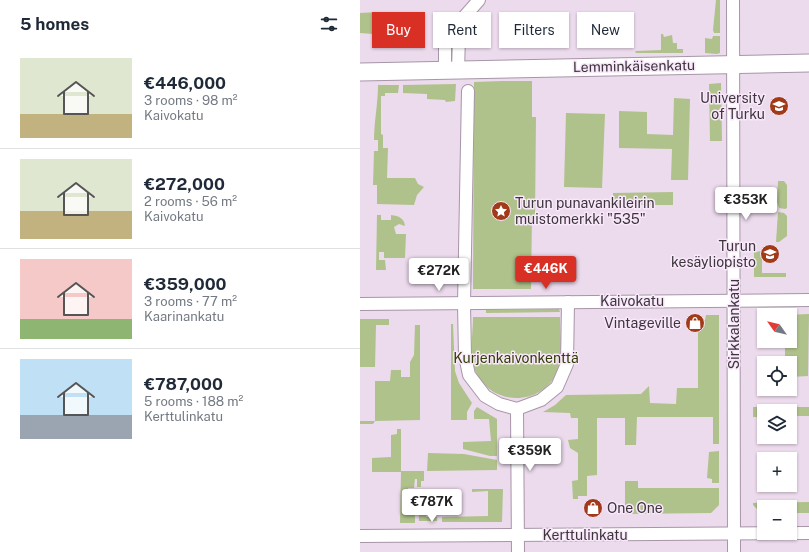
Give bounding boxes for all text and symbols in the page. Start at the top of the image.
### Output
chip: Buy [372,12,425,48]
chip: Rent [433,12,491,48]
chip: Filters [499,12,569,48]
chip: New [577,12,634,48]
icon: filters [318,13,340,35]
text: 5 homes [20,14,89,34]
street label: Lemminkäisenkatu [573,57,695,75]
text: €446,000 [144,73,226,93]
icon: home [52,74,100,122]
place label: University of Turku [700,90,765,122]
text: 3 rooms · 98 m² [144,93,238,108]
school or university icon: University of Turku [768,95,790,117]
text: Kaivokatu [144,108,204,123]
text: €272,000 [144,174,225,194]
icon: home [52,175,100,223]
pin: €353K [718,187,774,221]
text: €353K [724,192,768,207]
text: 2 rooms · 56 m² [144,194,237,209]
place label: Turun punavankileirin muistomerkki "535" [515,195,655,227]
place icon: Turun punavankileirin muistomerkki "535" [490,200,512,222]
text: Kaivokatu [144,209,204,224]
place label: Turun kesäyliopisto [671,238,756,270]
school or university icon: Turun kesäyliopisto [759,243,781,265]
pin: €446K [518,256,574,290]
pin: €272K [411,258,467,292]
text: €446K [524,261,568,276]
text: €272K [418,263,460,278]
text: €359,000 [144,274,227,294]
icon: home [52,275,100,323]
street label: Sirkkalankatu [726,279,742,369]
street label: Kaivokatu [600,293,664,309]
text: 3 rooms · 77 m² [144,294,237,309]
north arrow [757,308,797,348]
map controls [757,308,797,540]
text: Kaarinankatu [144,309,224,324]
shop icon: Vintageville [684,312,706,334]
place label: Vintageville [604,315,681,331]
park label: Kurjenkaivonkenttä [453,350,579,366]
button: locate [757,356,797,396]
text: €787,000 [144,374,223,394]
icon: home [52,375,100,423]
text: 5 rooms · 188 m² [144,394,243,409]
button: layers [757,404,797,444]
text: Kerttulinkatu [144,409,223,424]
pin: €359K [502,438,558,472]
text: €359K [508,443,552,458]
button: + [757,452,797,492]
pin: €787K [404,489,460,523]
text: €787K [411,494,453,509]
shop icon: One One [582,497,604,519]
place label: One One [607,500,663,516]
button: − [757,500,797,540]
street label: Kerttulinkatu [542,527,628,543]

